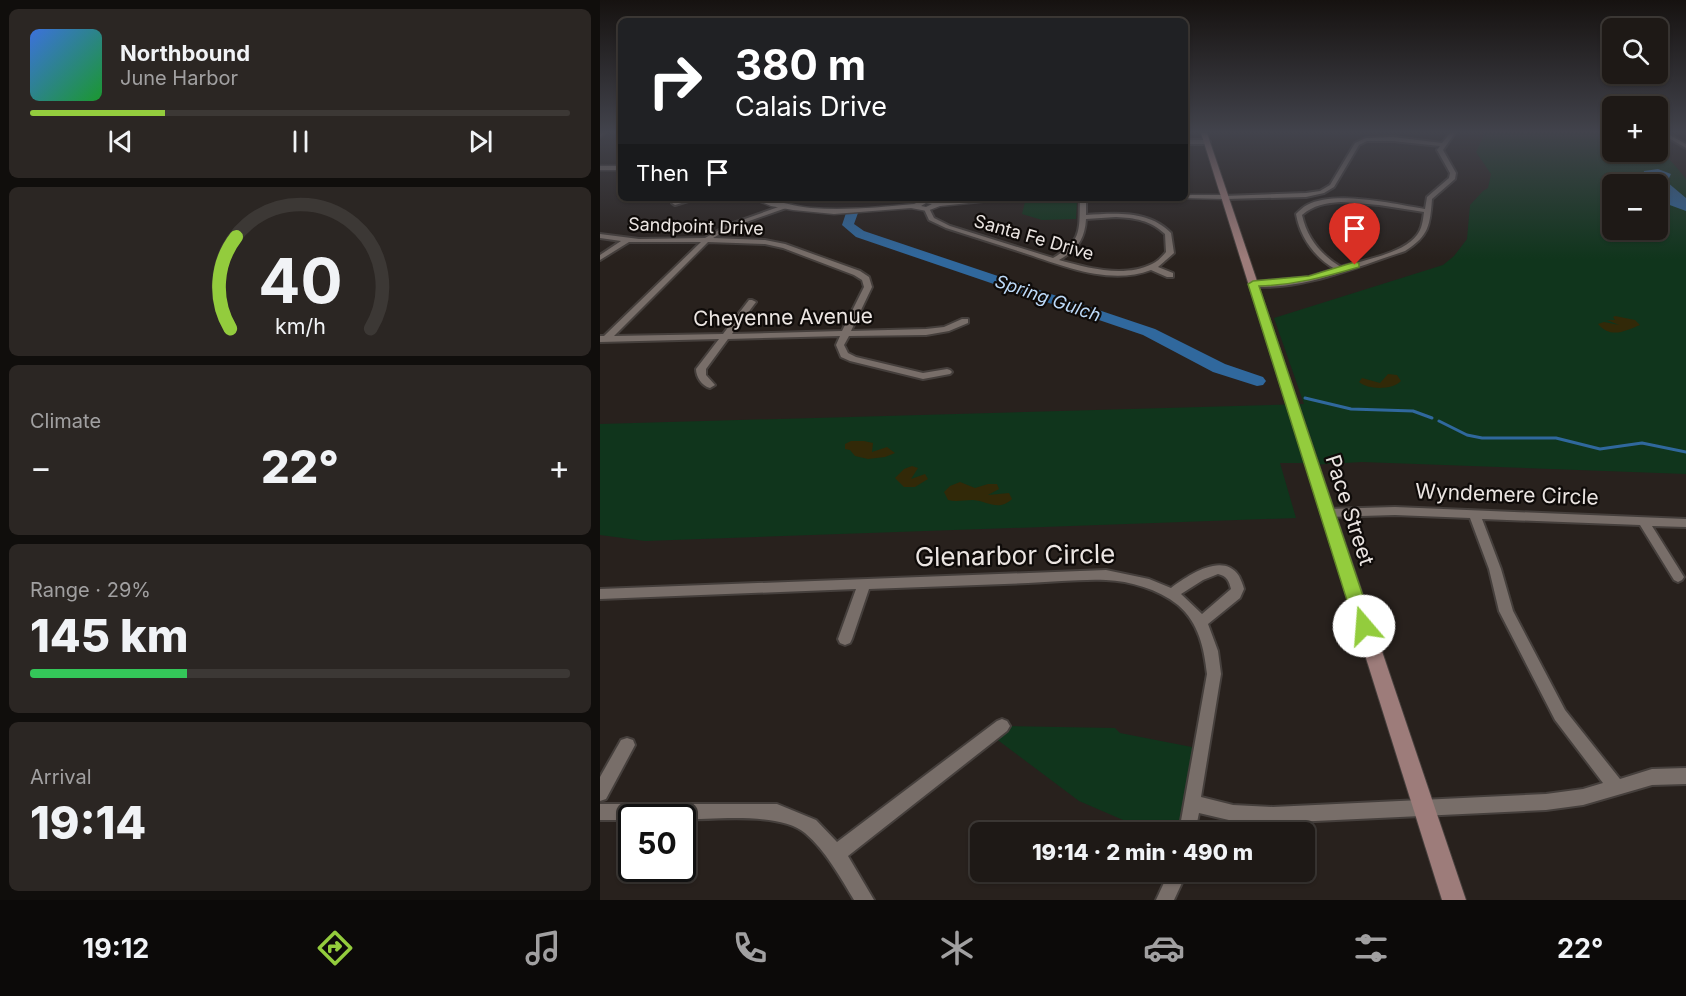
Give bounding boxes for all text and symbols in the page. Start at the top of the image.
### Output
map controls [1602,18,1668,240]
button: search [1602,18,1668,84]
text: 380 m [735,39,866,90]
text: Northbound [120,40,250,66]
icon: right [636,42,714,120]
text: June Harbor [120,66,238,90]
text: Calais Drive [735,90,887,123]
button: + [1602,96,1668,162]
icon: previous [104,125,137,158]
icon: pause [284,125,317,158]
icon: next [464,125,497,158]
icon: arrive [701,156,734,189]
text: Then [636,160,689,186]
button: − [1602,174,1668,240]
pin [1329,203,1380,265]
street label: Santa Fe Drive [972,210,1096,264]
icon: arrive [1338,212,1371,245]
street label: Sandpoint Drive [628,213,764,239]
text: 40 [258,243,342,318]
water label: Spring Gulch [993,270,1103,326]
street label: Cheyenne Avenue [693,303,873,331]
text: km/h [275,313,325,339]
text: Climate [30,409,101,433]
text: 22° [261,439,339,494]
text: − [30,447,52,487]
text: + [548,447,570,487]
street label: Pace Street [1320,452,1380,568]
street label: Wyndemere Circle [1415,478,1599,510]
street label: Glenarbor Circle [914,538,1116,572]
text: Range · 29% [30,578,151,602]
position arrow [1332,594,1396,658]
text: 145 km [30,608,188,663]
text: Arrival [30,765,92,789]
text: 19:14 [30,795,146,850]
speed limit sign: 50 [618,804,696,882]
text: 19:14 · 2 min · 490 m [1032,839,1253,865]
icon: directions [314,927,356,969]
icon: music [522,927,564,969]
icon: phone [729,927,771,969]
icon: climate [936,927,978,969]
icon: car [1143,927,1185,969]
icon: filters [1350,927,1392,969]
text: 19:12 [83,932,149,965]
text: 22° [1557,932,1603,965]

